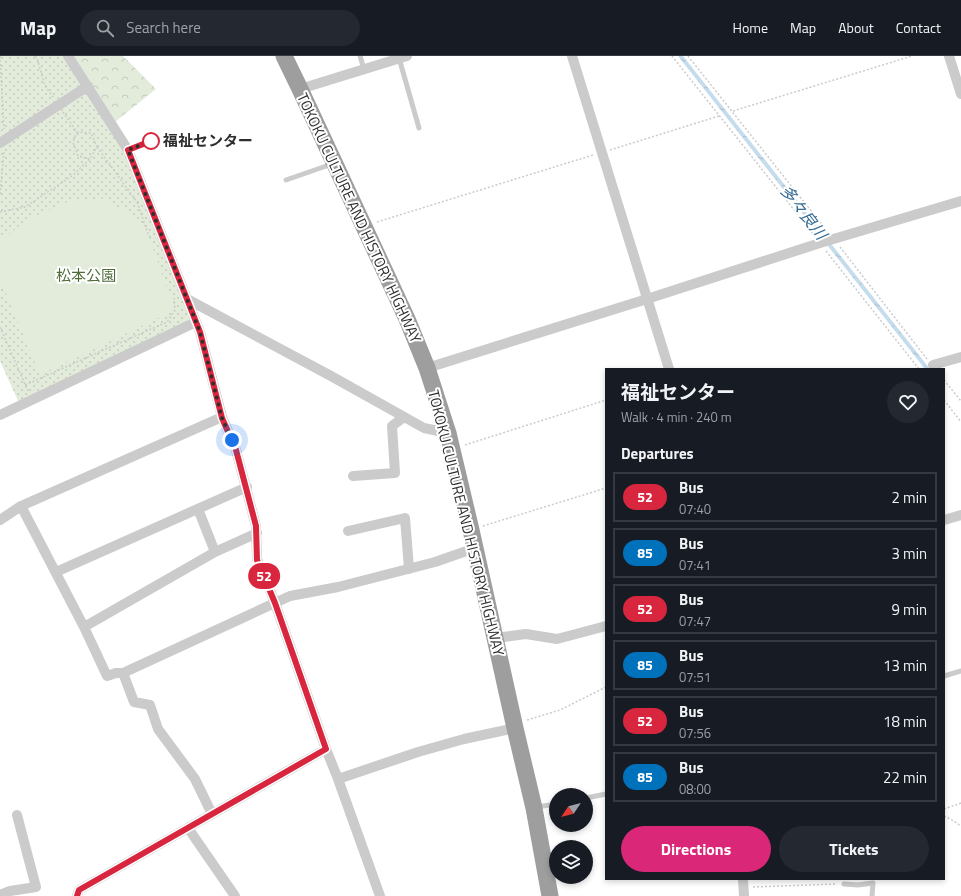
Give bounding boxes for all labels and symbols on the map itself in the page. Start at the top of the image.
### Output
street label: TOKOKU CULTURE AND HISTORY HIGHWAY [291,89,428,347]
place label: 福祉センター [162,129,253,152]
marker: 福祉センター [142,132,160,150]
water label: 多々良川 [775,179,834,246]
park label: 松本公園 [56,264,116,287]
street label: TOKOKU CULTURE AND HISTORY HIGHWAY [422,387,511,658]
your location [222,430,242,450]
line badge: 52 [246,563,282,589]
north arrow [549,788,593,832]

